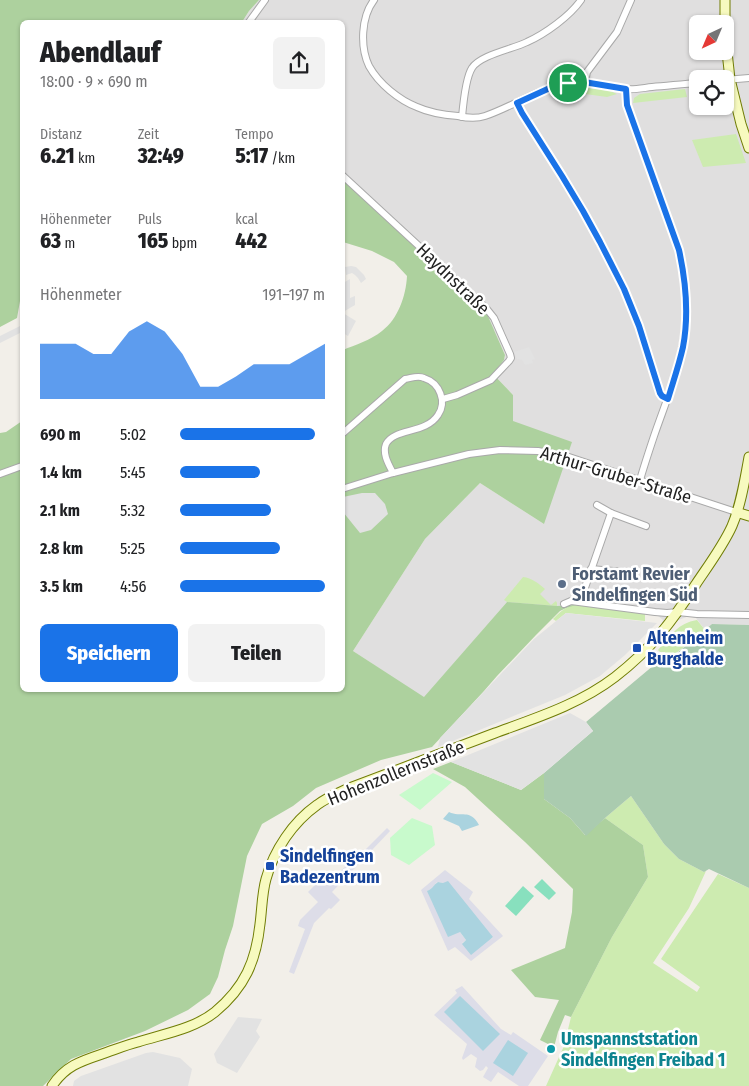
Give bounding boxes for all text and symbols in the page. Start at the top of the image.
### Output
north arrow [689,15,734,60]
map controls [689,15,734,115]
text: Abendlauf [40,36,160,69]
button: share [273,37,325,89]
pin [547,62,589,104]
icon: arrive [554,69,582,97]
button: locate [689,70,734,115]
text: 18:00 · 9 × 690 m [40,72,148,91]
text: Distanz [40,126,82,143]
text: Zeit [138,126,159,143]
text: Tempo [235,126,274,143]
text: 6.21 [40,143,75,169]
text: 32:49 [138,143,184,169]
text: 5:17 [235,143,268,169]
text: km [75,150,95,167]
text: /km [268,150,295,167]
text: Höhenmeter [40,211,111,228]
text: Puls [138,211,162,228]
text: kcal [235,211,258,228]
text: 63 [40,228,61,254]
text: 165 [138,228,168,254]
text: 442 [235,228,267,254]
text: m [61,235,75,252]
text: bpm [168,235,197,252]
street label: Haydnstraße [412,239,494,319]
text: Höhenmeter [40,285,122,304]
text: 191–197 m [262,285,325,304]
text: 690 m [40,425,81,444]
text: 5:02 [120,425,146,444]
street label: Arthur-Gruber-Straße [538,442,694,508]
text: 1.4 km [40,463,82,482]
text: 5:45 [120,463,146,482]
text: 2.1 km [40,501,80,520]
text: 5:32 [120,501,145,520]
text: 2.8 km [40,539,83,558]
text: 5:25 [120,539,145,558]
place label: Forstamt Revier Sindelfingen Süd [572,563,698,606]
text: 3.5 km [40,577,83,596]
text: 4:56 [120,577,146,596]
marker: Forstamt Revier Sindelfingen Süd [556,578,568,590]
button: Speichern [40,624,178,682]
button: Teilen [188,624,325,682]
place label: Altenheim Burghalde [646,627,724,670]
marker: Altenheim Burghalde [631,642,643,654]
street label: Hohenzollernstraße [324,736,468,810]
place label: Sindelfingen Badezentrum [280,845,380,888]
marker: Sindelfingen Badezentrum [264,860,276,872]
place label: Umspannststation Sindelfingen Freibad 1 [561,1028,725,1071]
marker: Umspannststation Sindelfingen Freibad 1 [545,1043,557,1055]

